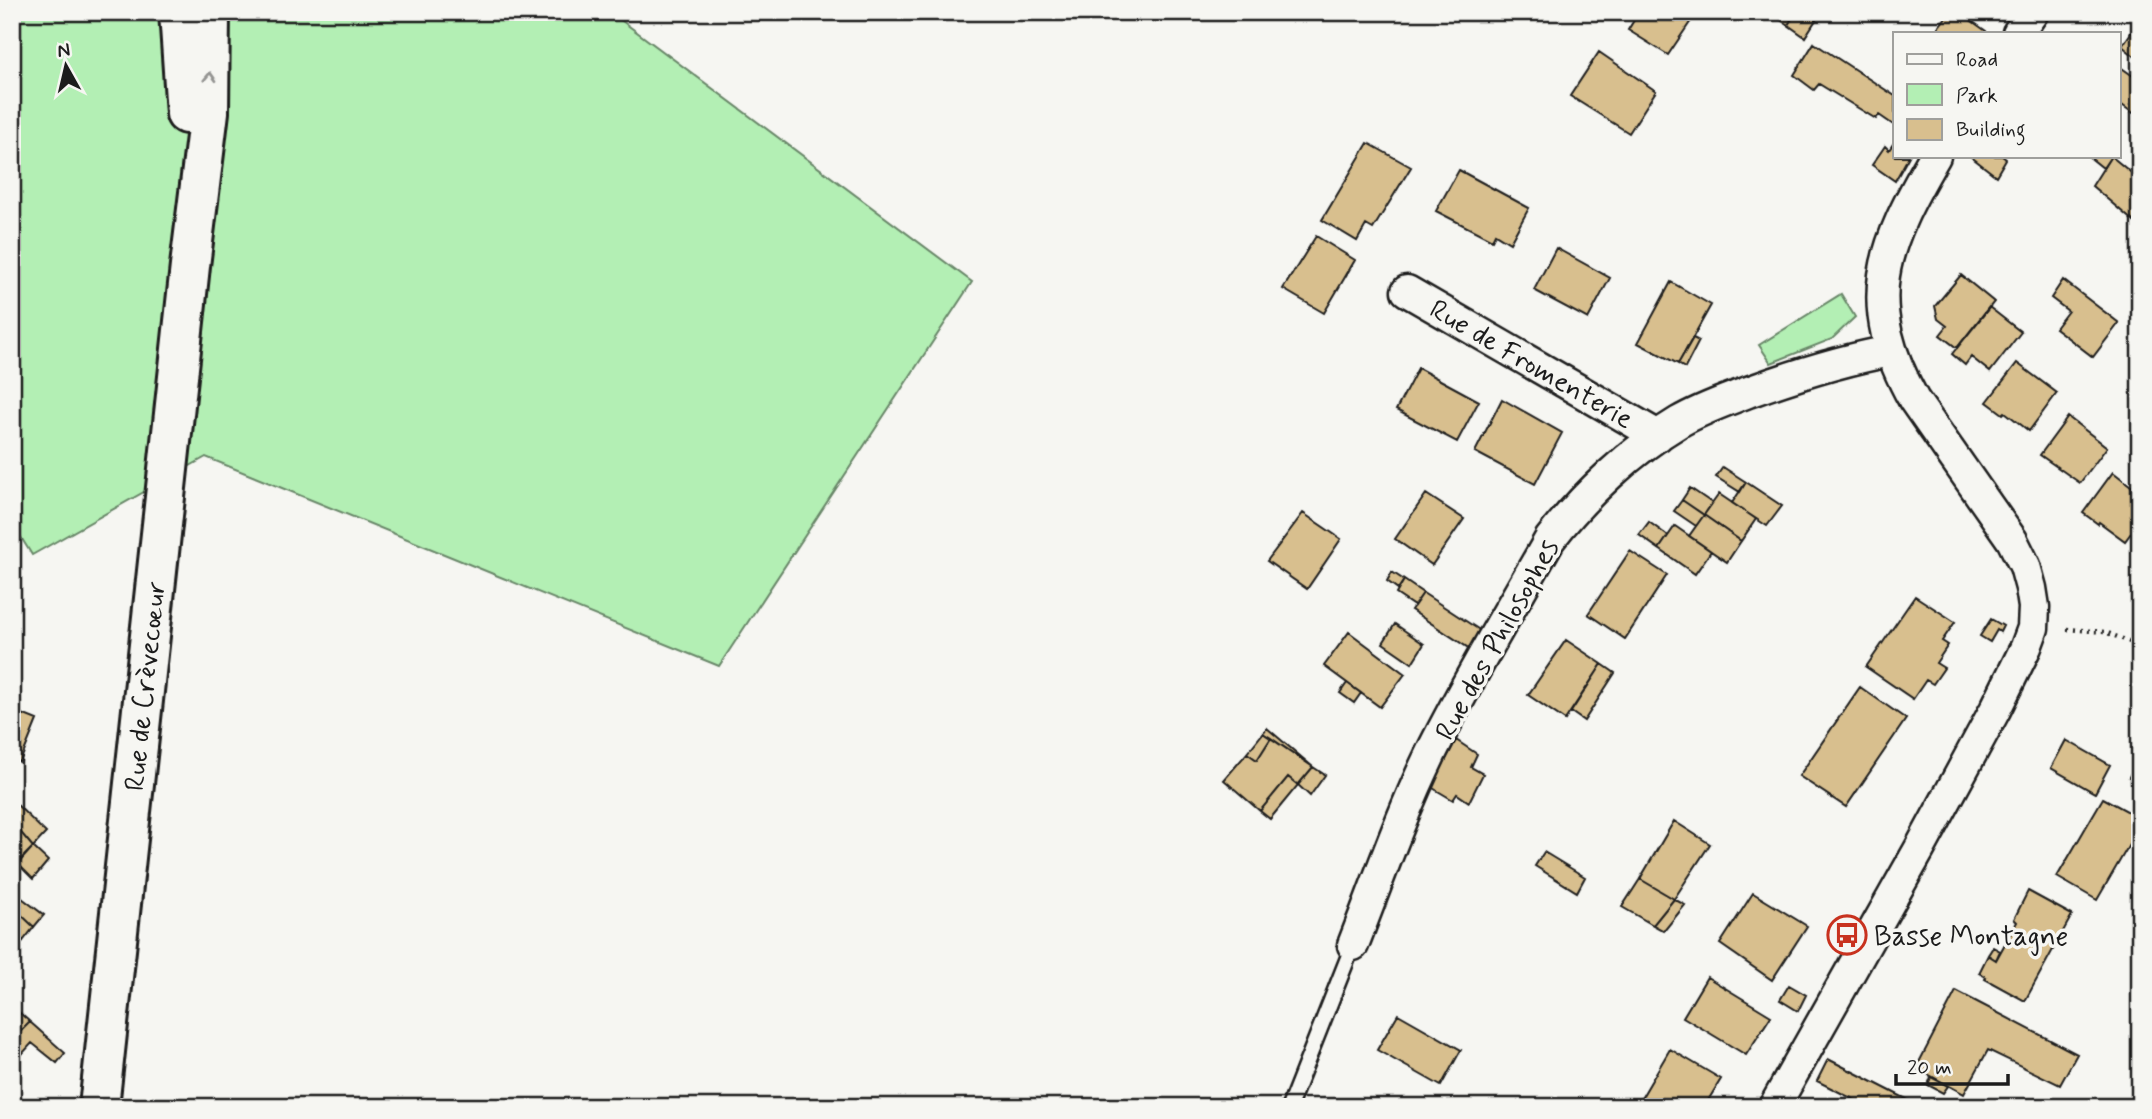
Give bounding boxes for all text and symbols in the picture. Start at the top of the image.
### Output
north arrow [32,32,102,102]
legend [1893,32,2120,158]
text: N [56,37,72,64]
text: Road [1956,46,1998,74]
one-way arrow [203,71,218,82]
text: Park [1956,82,1998,110]
text: Building [1956,116,2026,146]
street label: Rue de Fromenterie [1422,292,1639,439]
street label: Rue des Philosophes [1428,533,1569,747]
street label: Rue de Crèvecœur [117,580,176,793]
bus stop icon: Basse Montagne [1826,914,1868,956]
place label: Basse Montagne [1874,919,2068,956]
scale bar [1896,1042,2008,1086]
text: 20 m [1907,1054,1952,1082]

